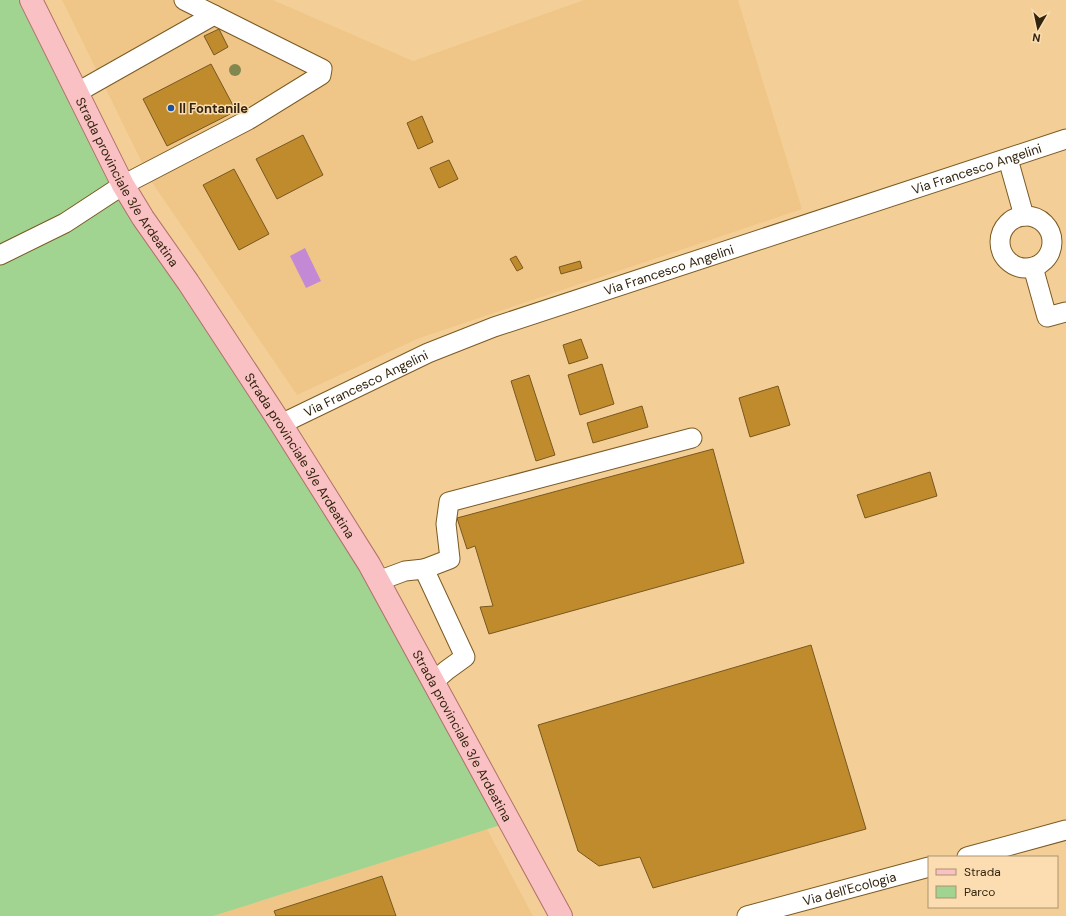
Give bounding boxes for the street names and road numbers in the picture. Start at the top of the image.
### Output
street label: Strada provinciale 3/e Ardeatina [72,94,183,270]
street label: Via Francesco Angelini [909,140,1044,198]
street label: Via Francesco Angelini [602,241,736,299]
street label: Via Francesco Angelini [301,346,431,421]
street label: Strada provinciale 3/e Ardeatina [241,370,359,542]
street label: Strada provinciale 3/e Ardeatina [408,647,516,825]
street label: Via dell'Ecologia [801,868,898,910]

